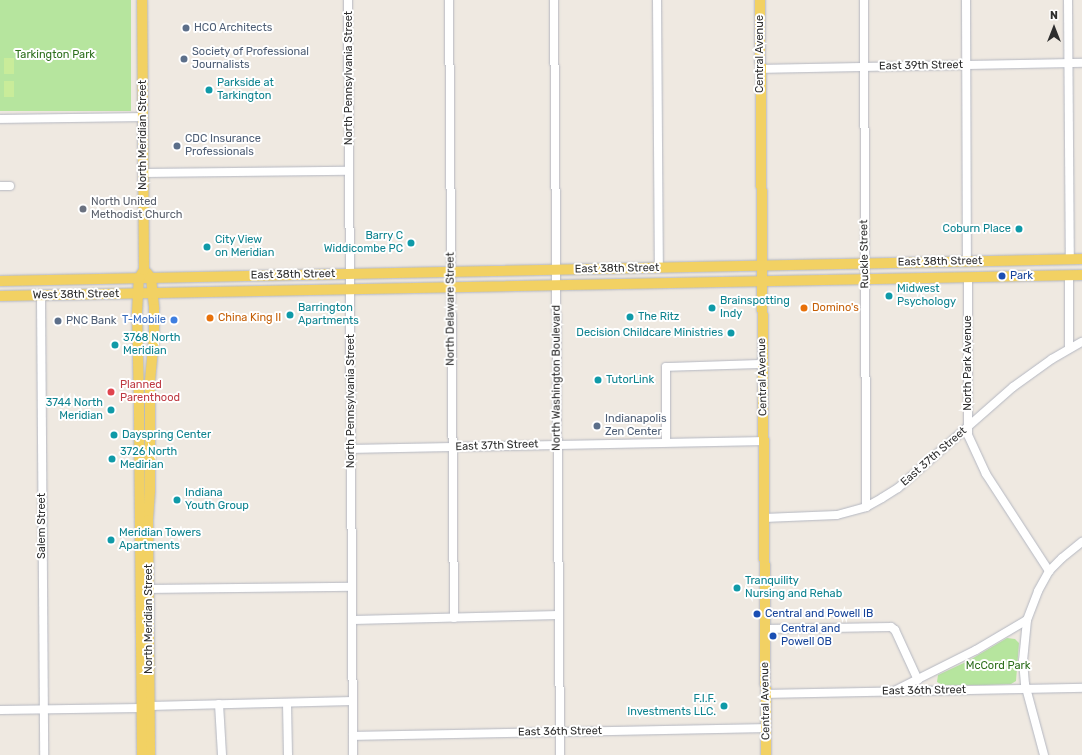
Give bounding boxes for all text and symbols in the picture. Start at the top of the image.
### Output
north arrow [1034,8,1074,48]
text: N [1050,9,1058,22]
street label: North Pennsylvania Street [342,11,356,145]
street label: Central Avenue [753,15,767,93]
place label: HCO Architects [194,21,273,35]
marker: HCO Architects [181,23,191,33]
place label: Society of Professional Journalists [192,46,310,72]
park label: Tarkington Park [15,48,95,62]
marker: Society of Professional Journalists [179,54,189,64]
street label: East 39th Street [879,59,963,73]
place label: Parkside at Tarkington [217,77,274,103]
street label: North Meridian Street [136,80,150,190]
marker: Parkside at Tarkington [204,85,214,95]
place label: CDC Insurance Professionals [185,133,261,159]
marker: CDC Insurance Professionals [172,141,182,151]
place label: North United Methodist Church [91,196,182,222]
marker: North United Methodist Church [78,204,88,214]
street label: Ruckle Street [858,219,872,289]
place label: Coburn Place [943,222,1011,236]
marker: Coburn Place [1014,224,1024,234]
place label: Barry C Widdicombe PC [324,230,403,256]
place label: City View on Meridian [215,234,274,260]
marker: Barry C Widdicombe PC [406,238,416,248]
marker: City View on Meridian [202,242,212,252]
street label: North Delaware Street [444,252,458,366]
street label: East 38th Street [898,255,982,269]
street label: East 38th Street [575,262,659,276]
street label: East 38th Street [251,268,335,282]
place label: Park [1010,269,1033,283]
marker: Park [997,271,1007,281]
place label: Midwest Psychology [897,283,956,309]
street label: West 38th Street [33,288,119,302]
marker: Midwest Psychology [884,291,894,301]
place label: Brainspotting Indy [720,295,790,321]
place label: Domino's [812,301,859,315]
place label: Barrington Apartments [298,302,359,328]
marker: Brainspotting Indy [707,303,717,313]
marker: Domino's [799,303,809,313]
street label: North Washington Boulevard [550,305,564,451]
marker: Barrington Apartments [285,310,295,320]
place label: The Ritz [638,310,679,324]
place label: China King II [218,311,281,325]
marker: The Ritz [625,312,635,322]
place label: T-Mobile [122,313,166,327]
marker: China King II [205,313,215,323]
place label: PNC Bank [66,314,116,328]
marker: T-Mobile [169,315,179,325]
street label: North Park Avenue [961,315,975,411]
marker: PNC Bank [53,316,63,326]
place label: Decision Childcare Ministries [576,326,723,340]
marker: Decision Childcare Ministries [726,328,736,338]
place label: 3768 North Meridian [123,332,180,358]
street label: North Pennsylvania Street [344,334,358,468]
street label: Central Avenue [756,338,770,416]
marker: 3768 North Meridian [110,340,120,350]
place label: TutorLink [606,373,654,387]
marker: TutorLink [593,375,603,385]
place label: Planned Parenthood [120,379,180,405]
marker: Planned Parenthood [105,386,117,398]
place label: 3744 North Meridian [46,397,103,423]
marker: 3744 North Meridian [106,405,116,415]
place label: Indianapolis Zen Center [605,413,667,439]
marker: Indianapolis Zen Center [592,421,602,431]
street label: East 37th Street [898,425,970,489]
place label: Dayspring Center [122,428,211,442]
marker: Dayspring Center [109,430,119,440]
street label: East 37th Street [455,438,539,454]
place label: 3726 North Medirian [120,446,177,472]
marker: 3726 North Medirian [107,454,117,464]
place label: Indiana Youth Group [185,487,249,513]
street label: Salem Street [35,493,49,559]
marker: Indiana Youth Group [172,495,182,505]
place label: Meridian Towers Apartments [119,527,201,553]
marker: Meridian Towers Apartments [106,535,116,545]
street label: North Meridian Street [142,564,156,674]
place label: Tranquility Nursing and Rehab [745,575,842,601]
marker: Tranquility Nursing and Rehab [732,583,742,593]
place label: Central and Powell IB [765,607,873,621]
marker: Central and Powell IB [752,609,762,619]
place label: Central and Powell OB [781,623,840,649]
marker: Central and Powell OB [768,631,778,641]
park label: McCord Park [966,659,1030,673]
street label: Central Avenue [759,662,773,740]
street label: East 36th Street [882,684,966,698]
place label: F.I.F. Investments LLC. [627,693,716,719]
marker: F.I.F. Investments LLC. [719,701,729,711]
street label: East 36th Street [518,725,602,739]

